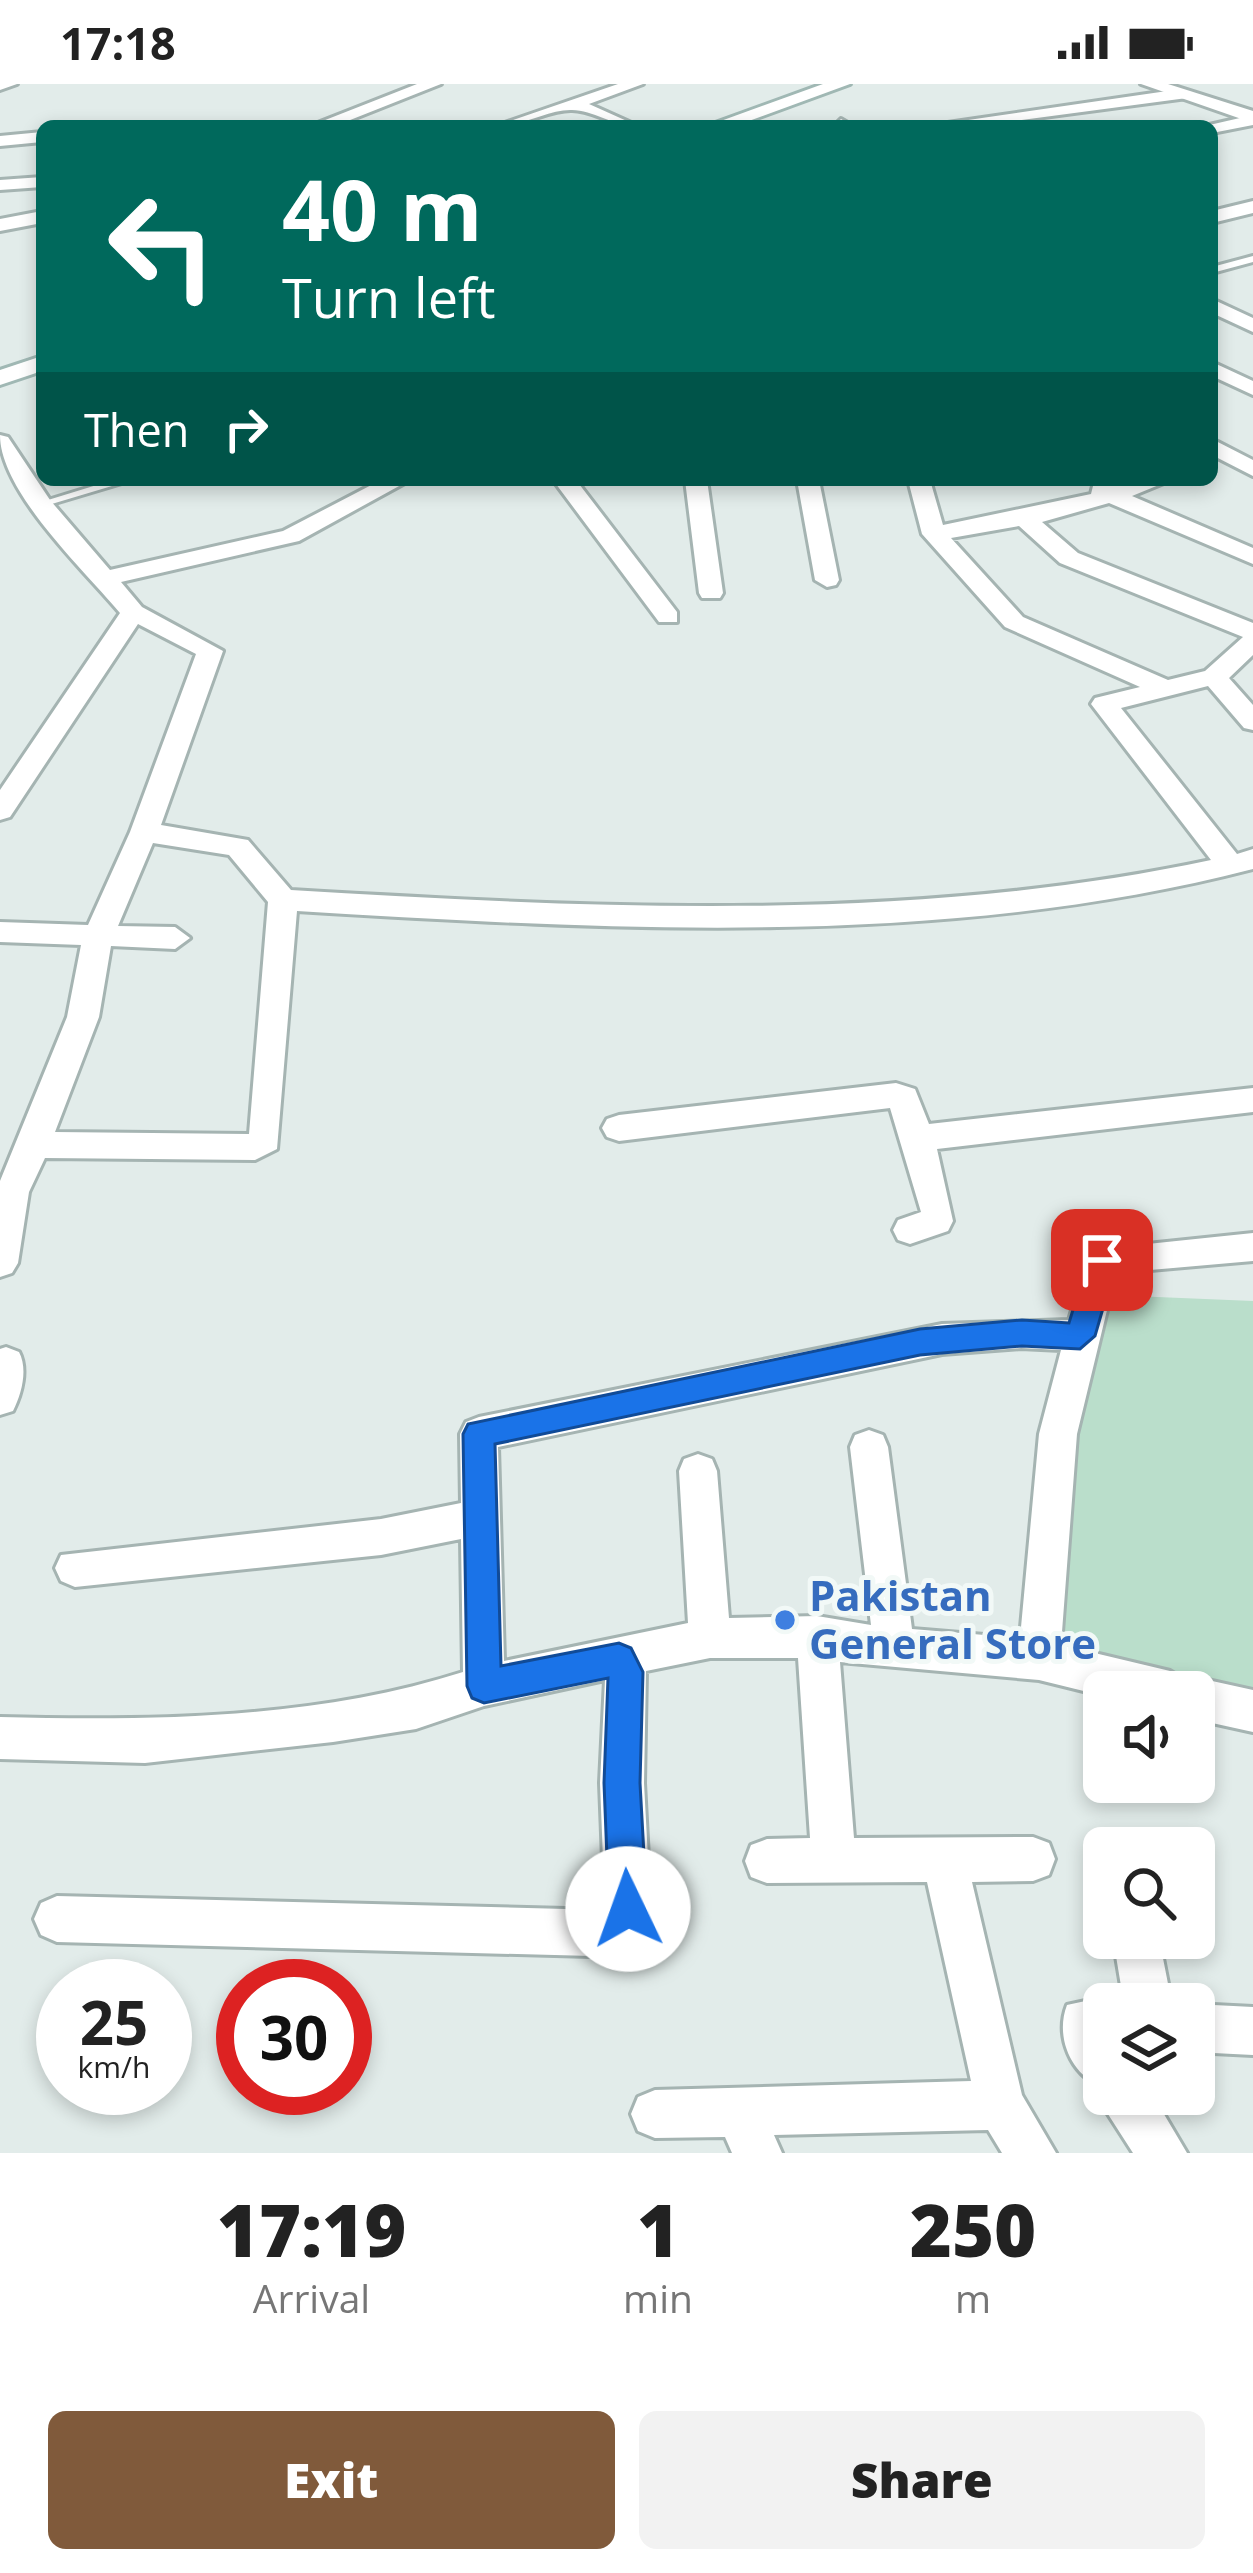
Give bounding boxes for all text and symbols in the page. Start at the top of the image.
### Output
text: 17:18 [60,12,176,73]
text: 40 m [282,151,482,266]
icon: left [84,168,240,324]
text: Turn left [282,260,495,334]
icon: right [213,396,279,462]
text: Then [84,399,189,460]
pin [1051,1209,1153,1311]
icon: arrive [1069,1227,1135,1293]
place label: Pakistan General Store [809,1566,1096,1671]
marker: Pakistan General Store [772,1607,798,1633]
map controls [1083,1671,1215,2115]
button: sound [1083,1671,1215,1803]
button: search [1083,1827,1215,1959]
position arrow [565,1846,691,1972]
speed limit sign: 30 [216,1959,372,2115]
text: 25 [80,1981,148,2063]
button: layers [1083,1983,1215,2115]
text: km/h [78,2046,150,2087]
text: 17:19 [217,2180,406,2278]
text: 1 [637,2180,679,2278]
text: 250 [910,2180,1036,2278]
text: Arrival [253,2271,370,2324]
text: min [623,2271,693,2324]
text: m [955,2271,991,2324]
button: Exit [48,2411,615,2549]
button: Share [639,2411,1205,2549]

